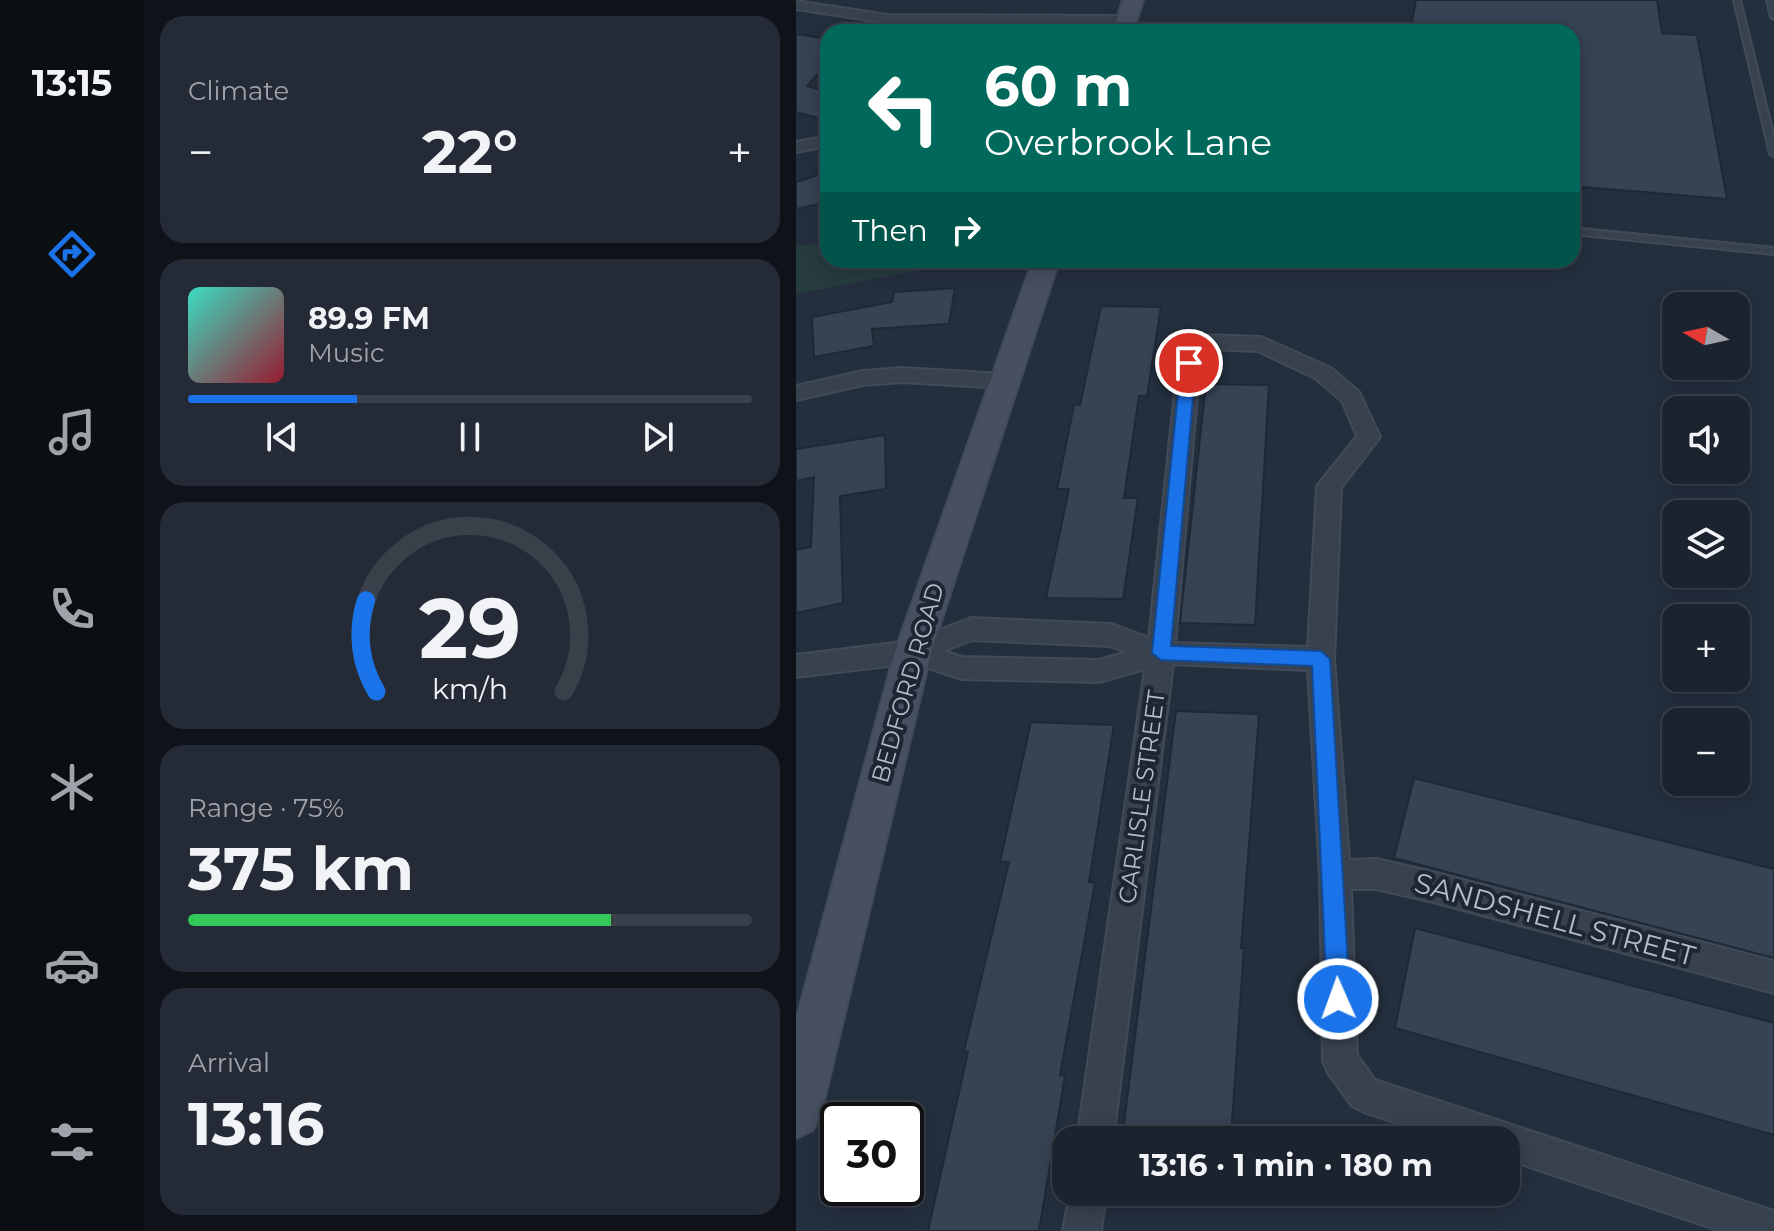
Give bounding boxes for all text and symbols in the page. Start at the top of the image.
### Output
text: 60 m [984,52,1132,120]
icon: left [852,56,956,160]
text: 13:15 [32,61,112,105]
text: Climate [188,75,289,107]
text: 22° [422,115,518,188]
text: Overbrook Lane [984,120,1272,164]
text: − [188,125,213,179]
text: + [727,125,752,179]
icon: right [944,208,988,252]
text: Then [852,212,928,249]
icon: directions [44,226,100,282]
north arrow [1662,292,1750,380]
map controls [1662,292,1750,796]
text: 89.9 FM [308,300,430,337]
pin [1155,329,1223,397]
text: Music [308,337,385,369]
icon: arrive [1167,341,1211,385]
button: sound [1662,396,1750,484]
icon: music [44,404,100,460]
icon: previous [260,415,304,459]
icon: pause [448,415,492,459]
icon: next [636,415,680,459]
button: layers [1662,500,1750,588]
text: 29 [419,576,521,678]
street label: BEDFORD ROAD [865,579,950,786]
icon: phone [44,581,100,637]
button: + [1662,604,1750,692]
text: km/h [432,671,508,706]
street label: CARLISLE STREET [1112,688,1171,906]
button: − [1662,708,1750,796]
icon: climate [44,759,100,815]
text: Range · 75% [188,792,344,824]
text: 375 km [188,832,414,905]
street label: SANDSHELL STREET [1411,865,1699,973]
icon: car [44,937,100,993]
position arrow [1296,957,1380,1041]
text: Arrival [188,1047,270,1079]
text: 13:16 [188,1087,325,1160]
speed limit sign: 30 [820,1102,924,1206]
icon: filters [44,1114,100,1170]
text: 13:16 · 1 min · 180 m [1139,1147,1433,1184]

